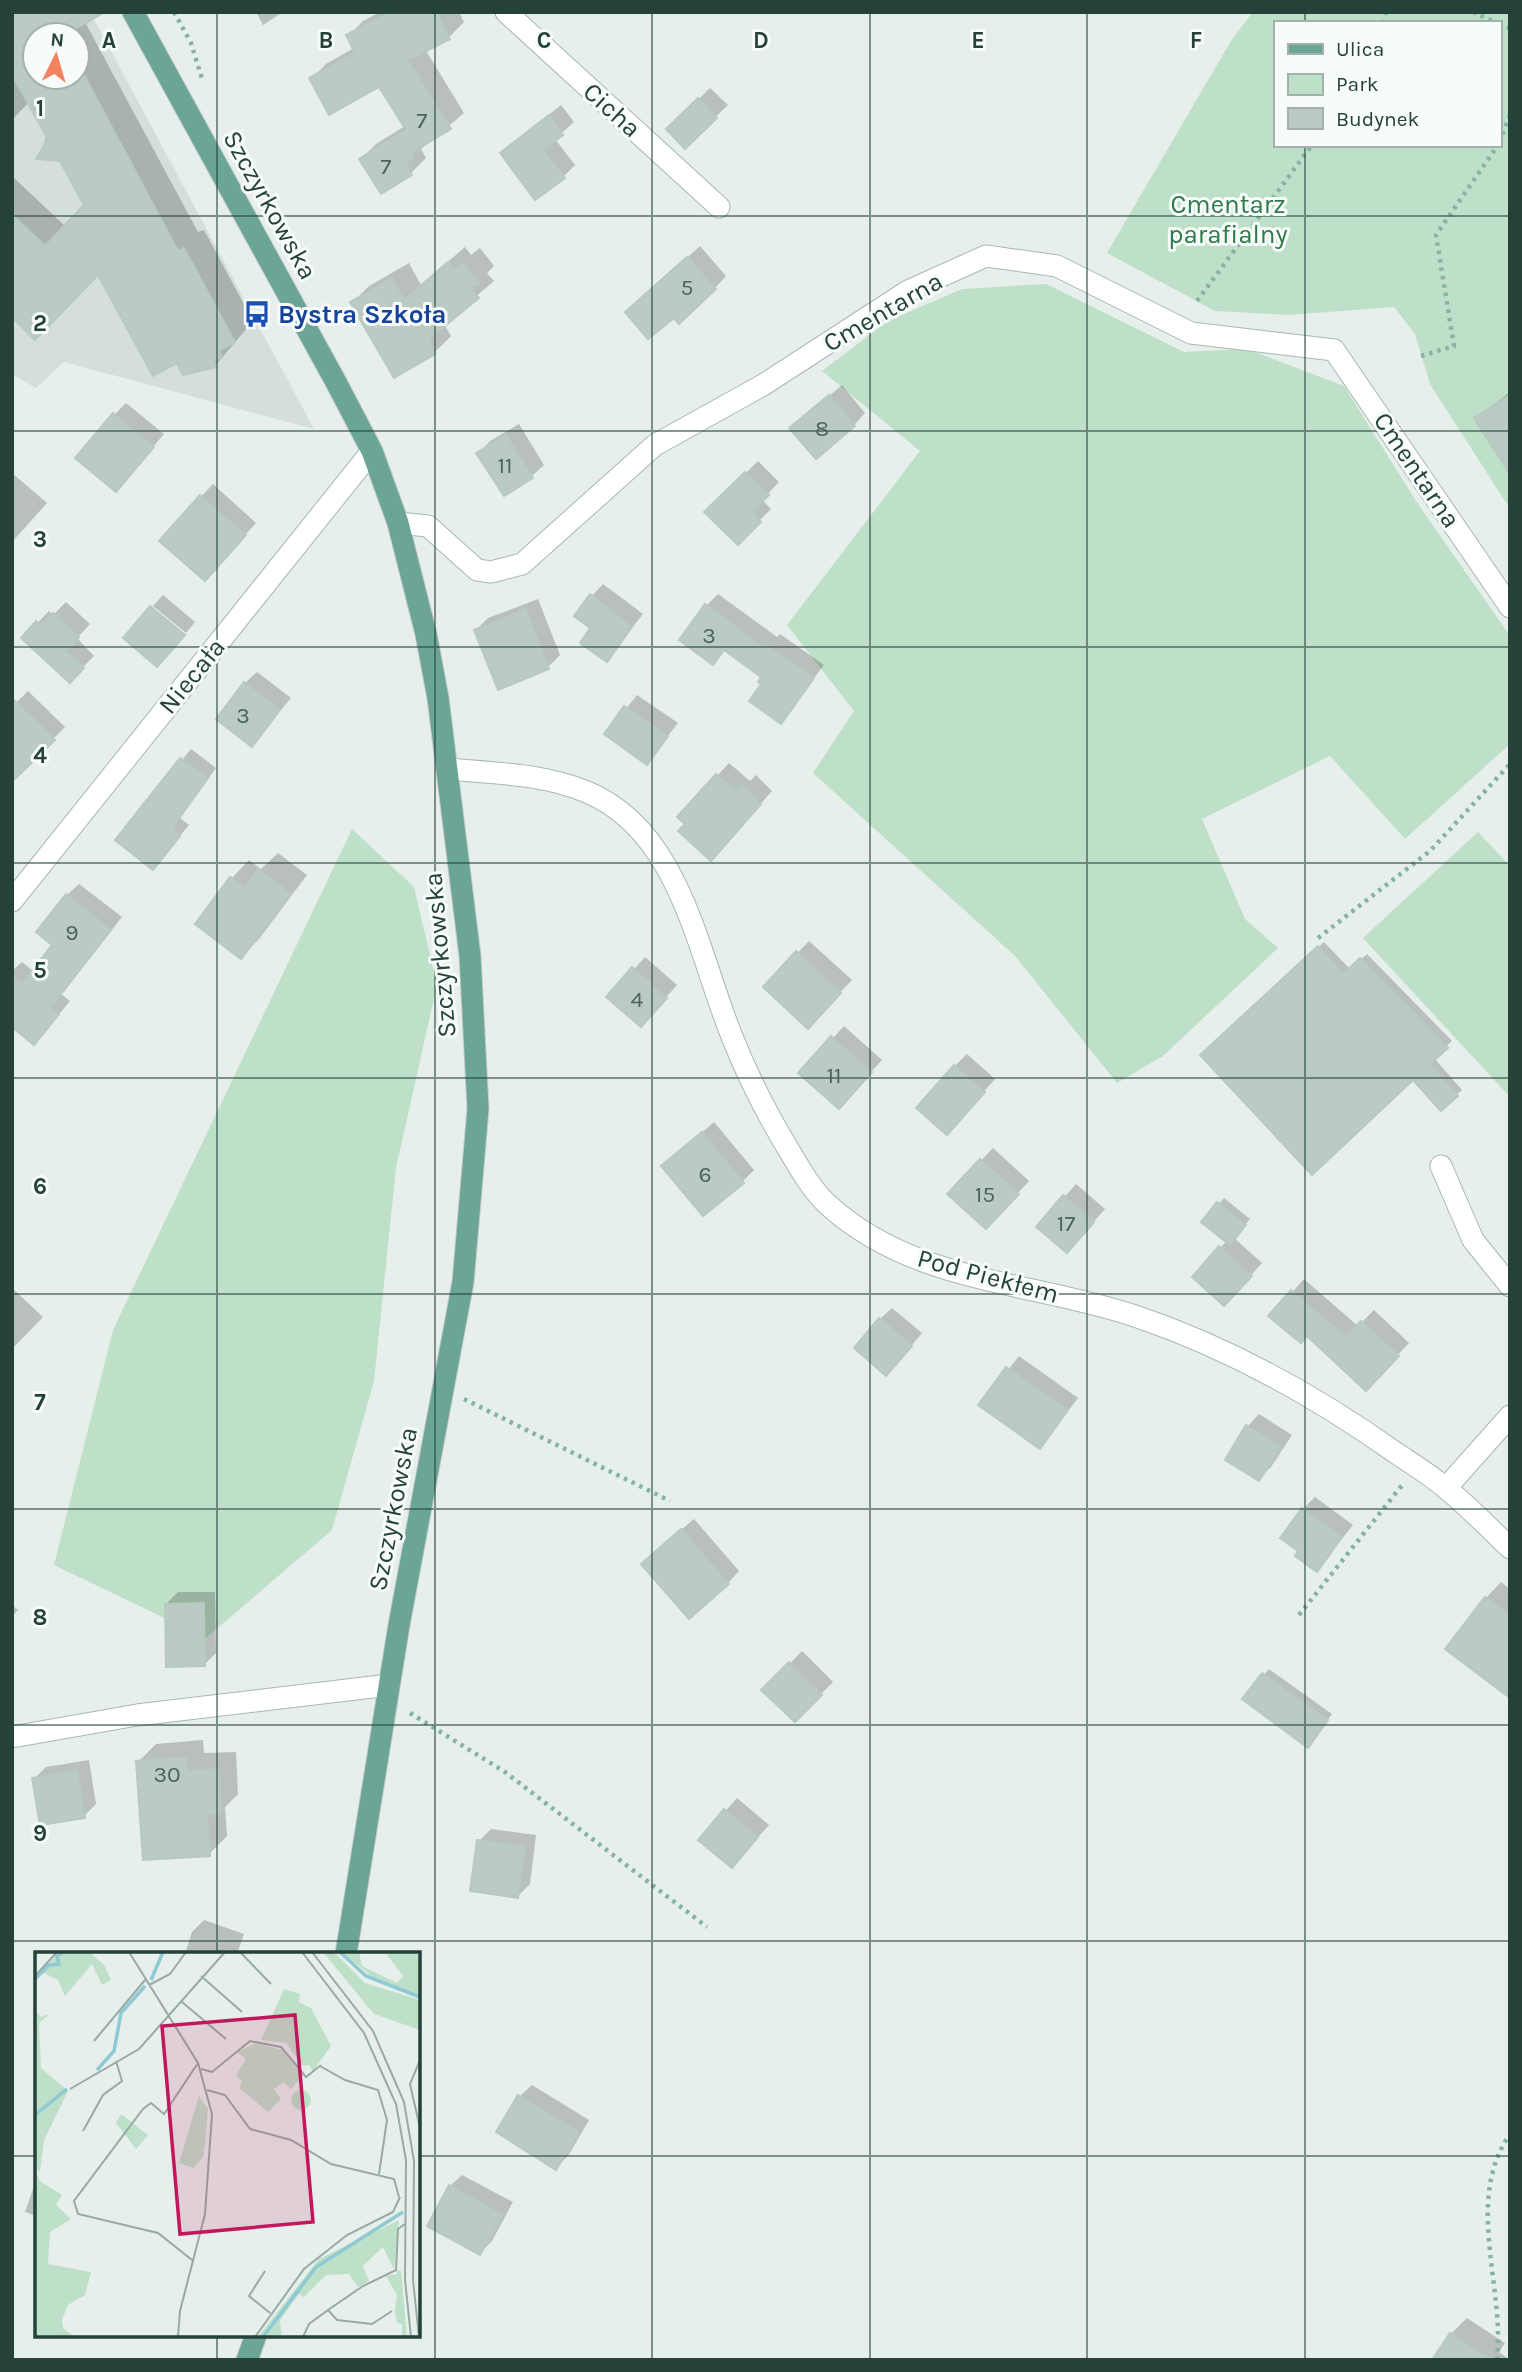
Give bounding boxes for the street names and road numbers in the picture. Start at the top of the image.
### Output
street label: Cicha [577,76,647,144]
street label: Szczyrkowska [216,125,324,285]
street label: Cmentarna [818,265,948,359]
street label: Cmentarna [1367,406,1467,534]
street label: Niecała [152,632,232,720]
street label: Szczyrkowska [417,871,463,1039]
street label: Pod Piekłem [914,1242,1062,1310]
street label: Szczyrkowska [362,1425,424,1593]

